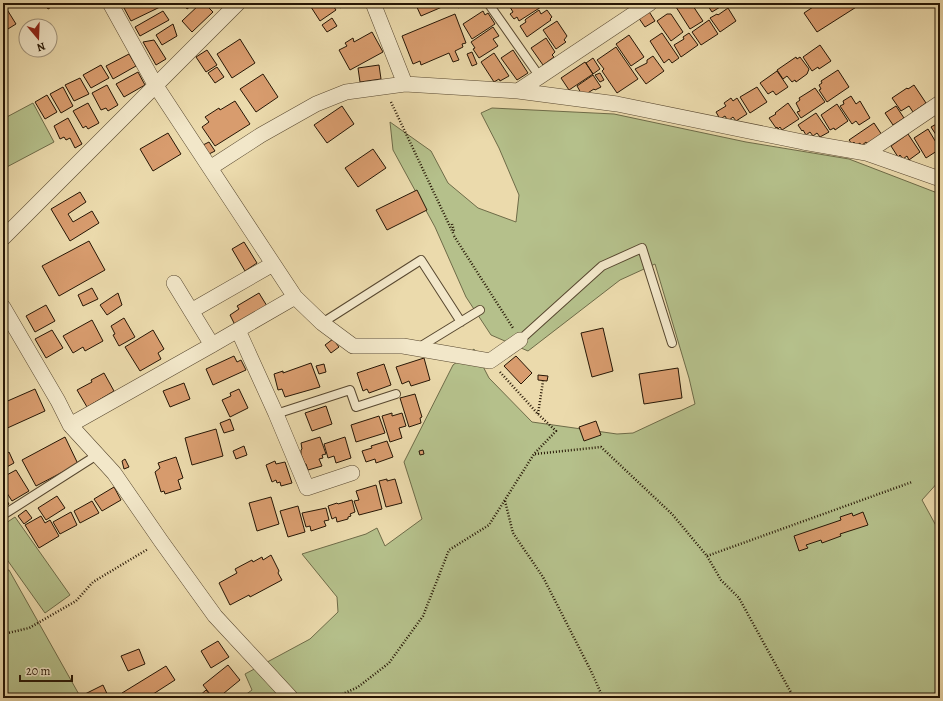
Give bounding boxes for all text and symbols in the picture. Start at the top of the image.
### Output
north arrow [18,18,58,58]
text: N [35,39,47,55]
scale bar [20,657,72,683]
text: 20 m [26,663,50,679]

